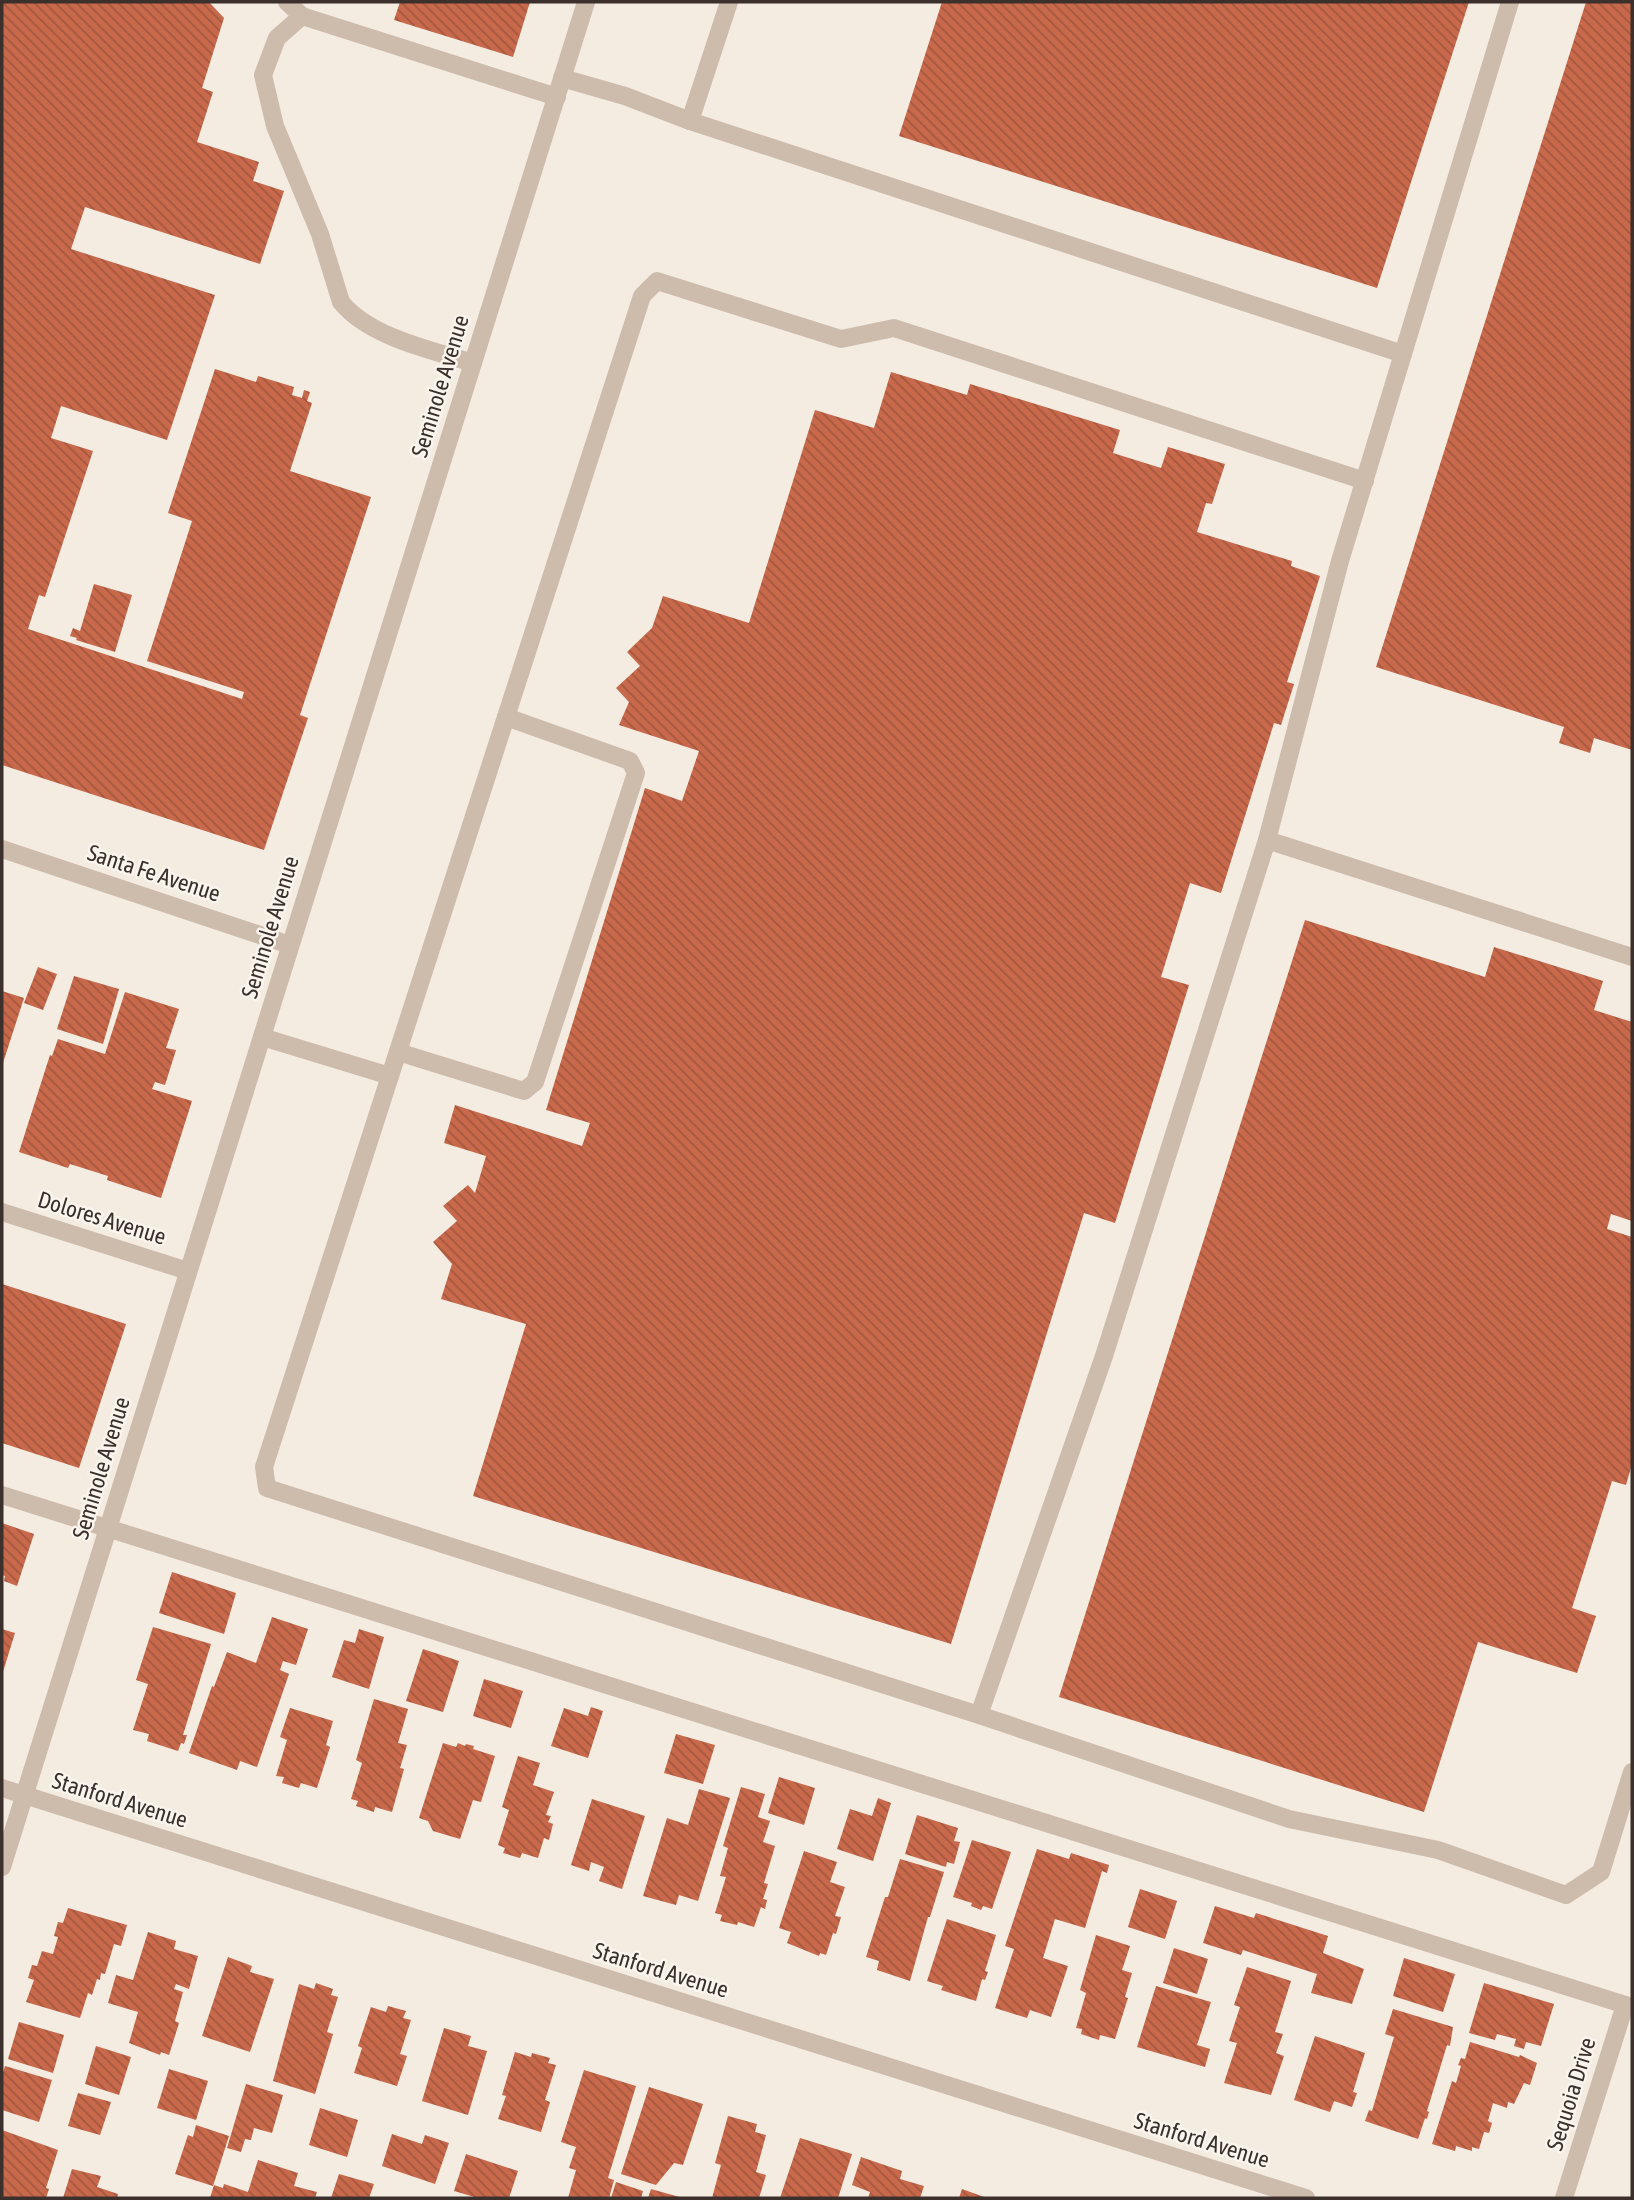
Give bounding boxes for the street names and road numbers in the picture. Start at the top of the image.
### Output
street label: Seminole Avenue [406,312,474,460]
street label: Santa Fe Avenue [84,839,224,907]
street label: Seminole Avenue [236,853,304,1001]
street label: Dolores Avenue [35,1186,169,1250]
street label: Seminole Avenue [67,1394,135,1542]
street label: Stanford Avenue [49,1767,191,1833]
street label: Stanford Avenue [590,1937,732,2003]
street label: Sequoia Drive [1542,2034,1600,2154]
street label: Stanford Avenue [1131,2107,1273,2173]

